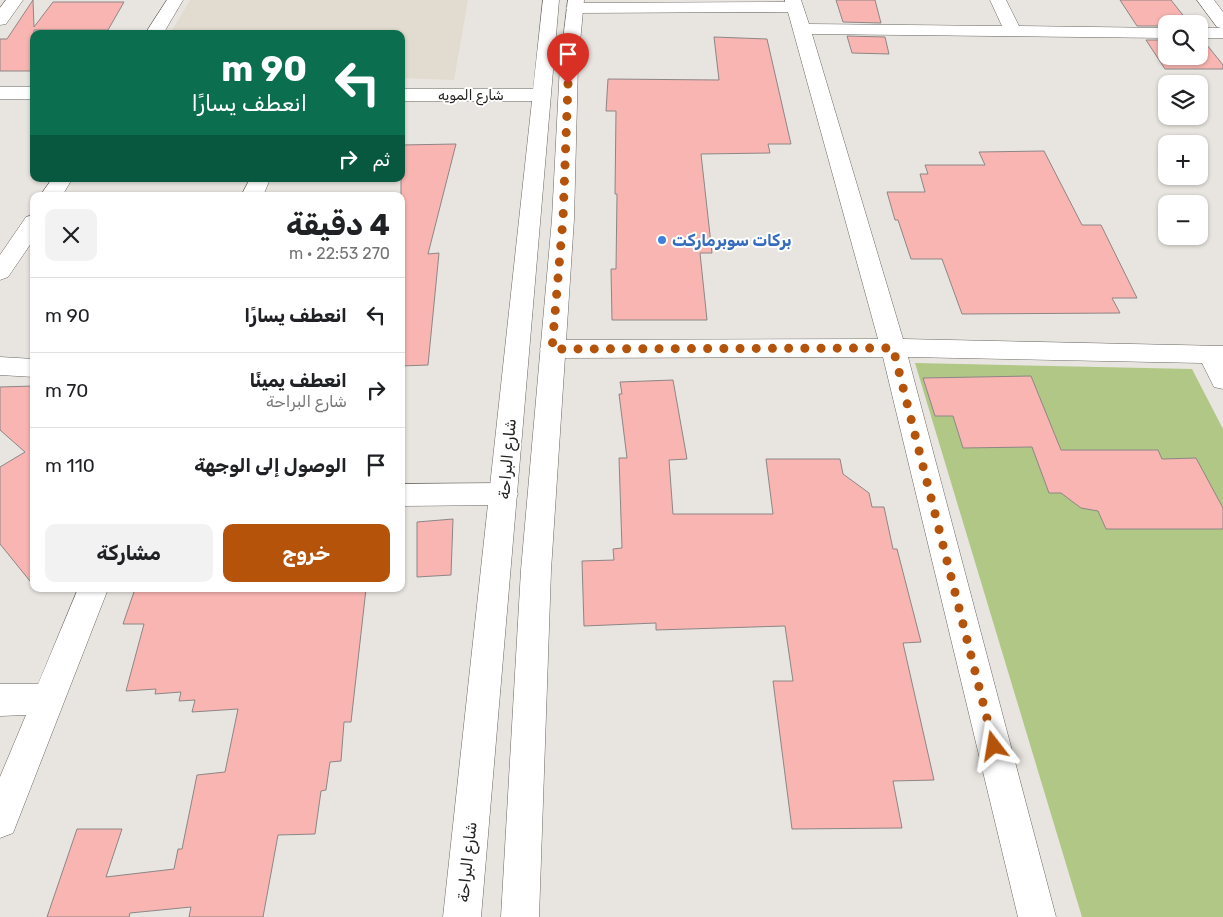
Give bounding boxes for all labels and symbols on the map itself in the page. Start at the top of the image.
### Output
pin [547,33,589,84]
street label: شارع المويه [438,87,504,106]
place label: بركات سوبرماركت [672,231,792,250]
marker: بركات سوبرماركت [656,234,668,246]
street label: شارع البراحة [494,418,522,500]
position arrow [967,719,1019,771]
street label: شارع البراحة [453,821,483,903]

